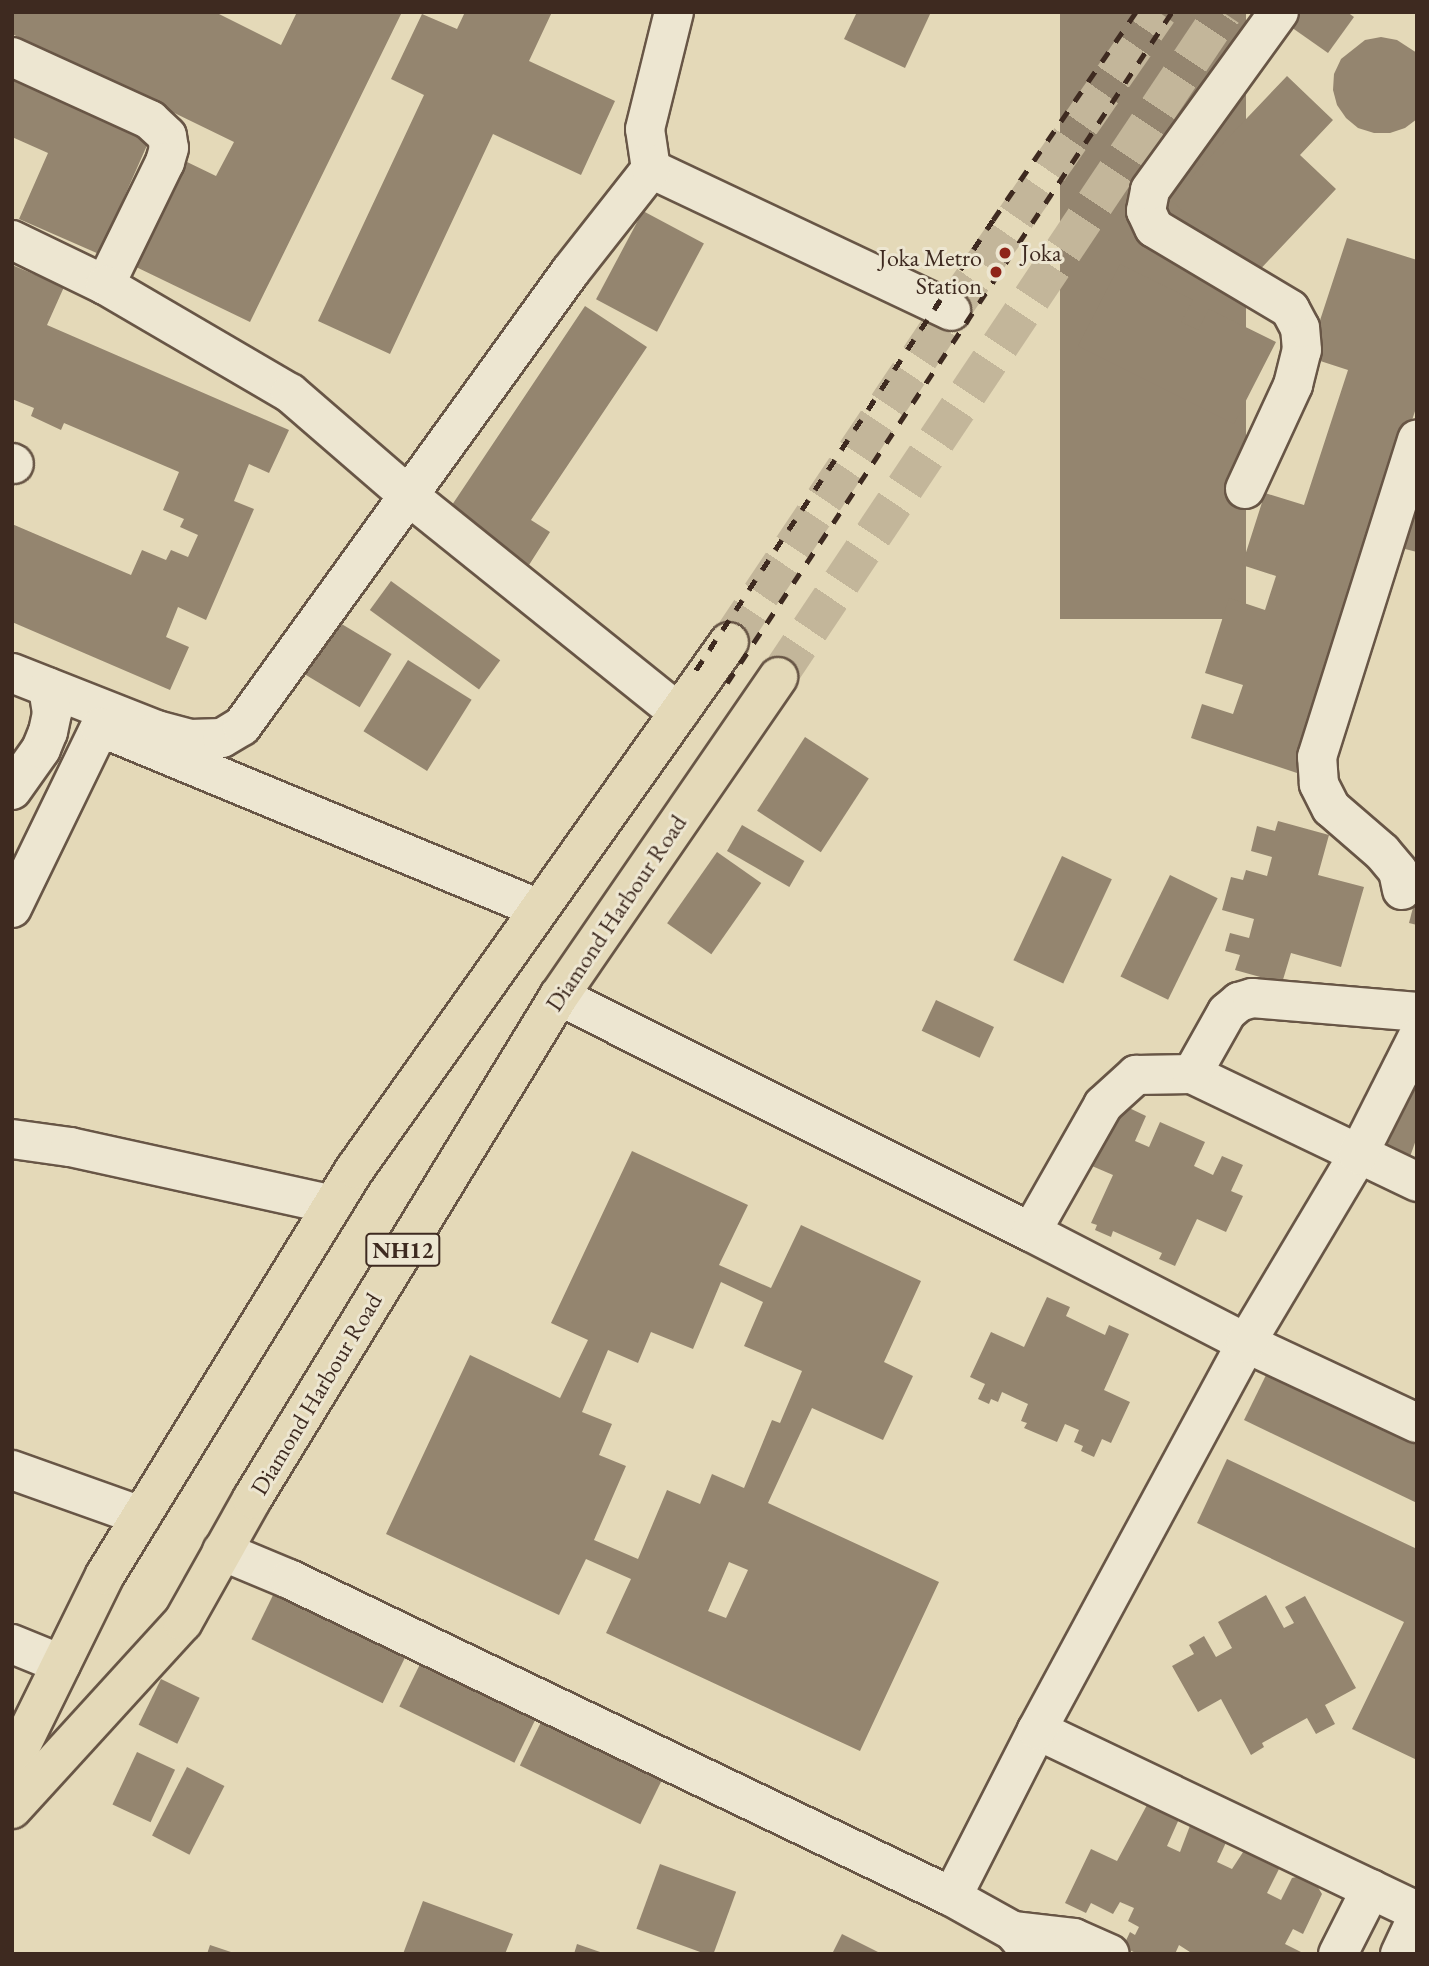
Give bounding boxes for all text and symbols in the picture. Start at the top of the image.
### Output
place label: Joka [1021,239,1062,267]
marker: Joka [995,243,1015,263]
place label: Joka Metro Station [879,244,982,300]
marker: Joka Metro Station [988,264,1004,280]
street label: Diamond Harbour Road [540,809,692,1017]
road number: NH12 [364,1231,442,1270]
street label: Diamond Harbour Road [244,1288,388,1500]

